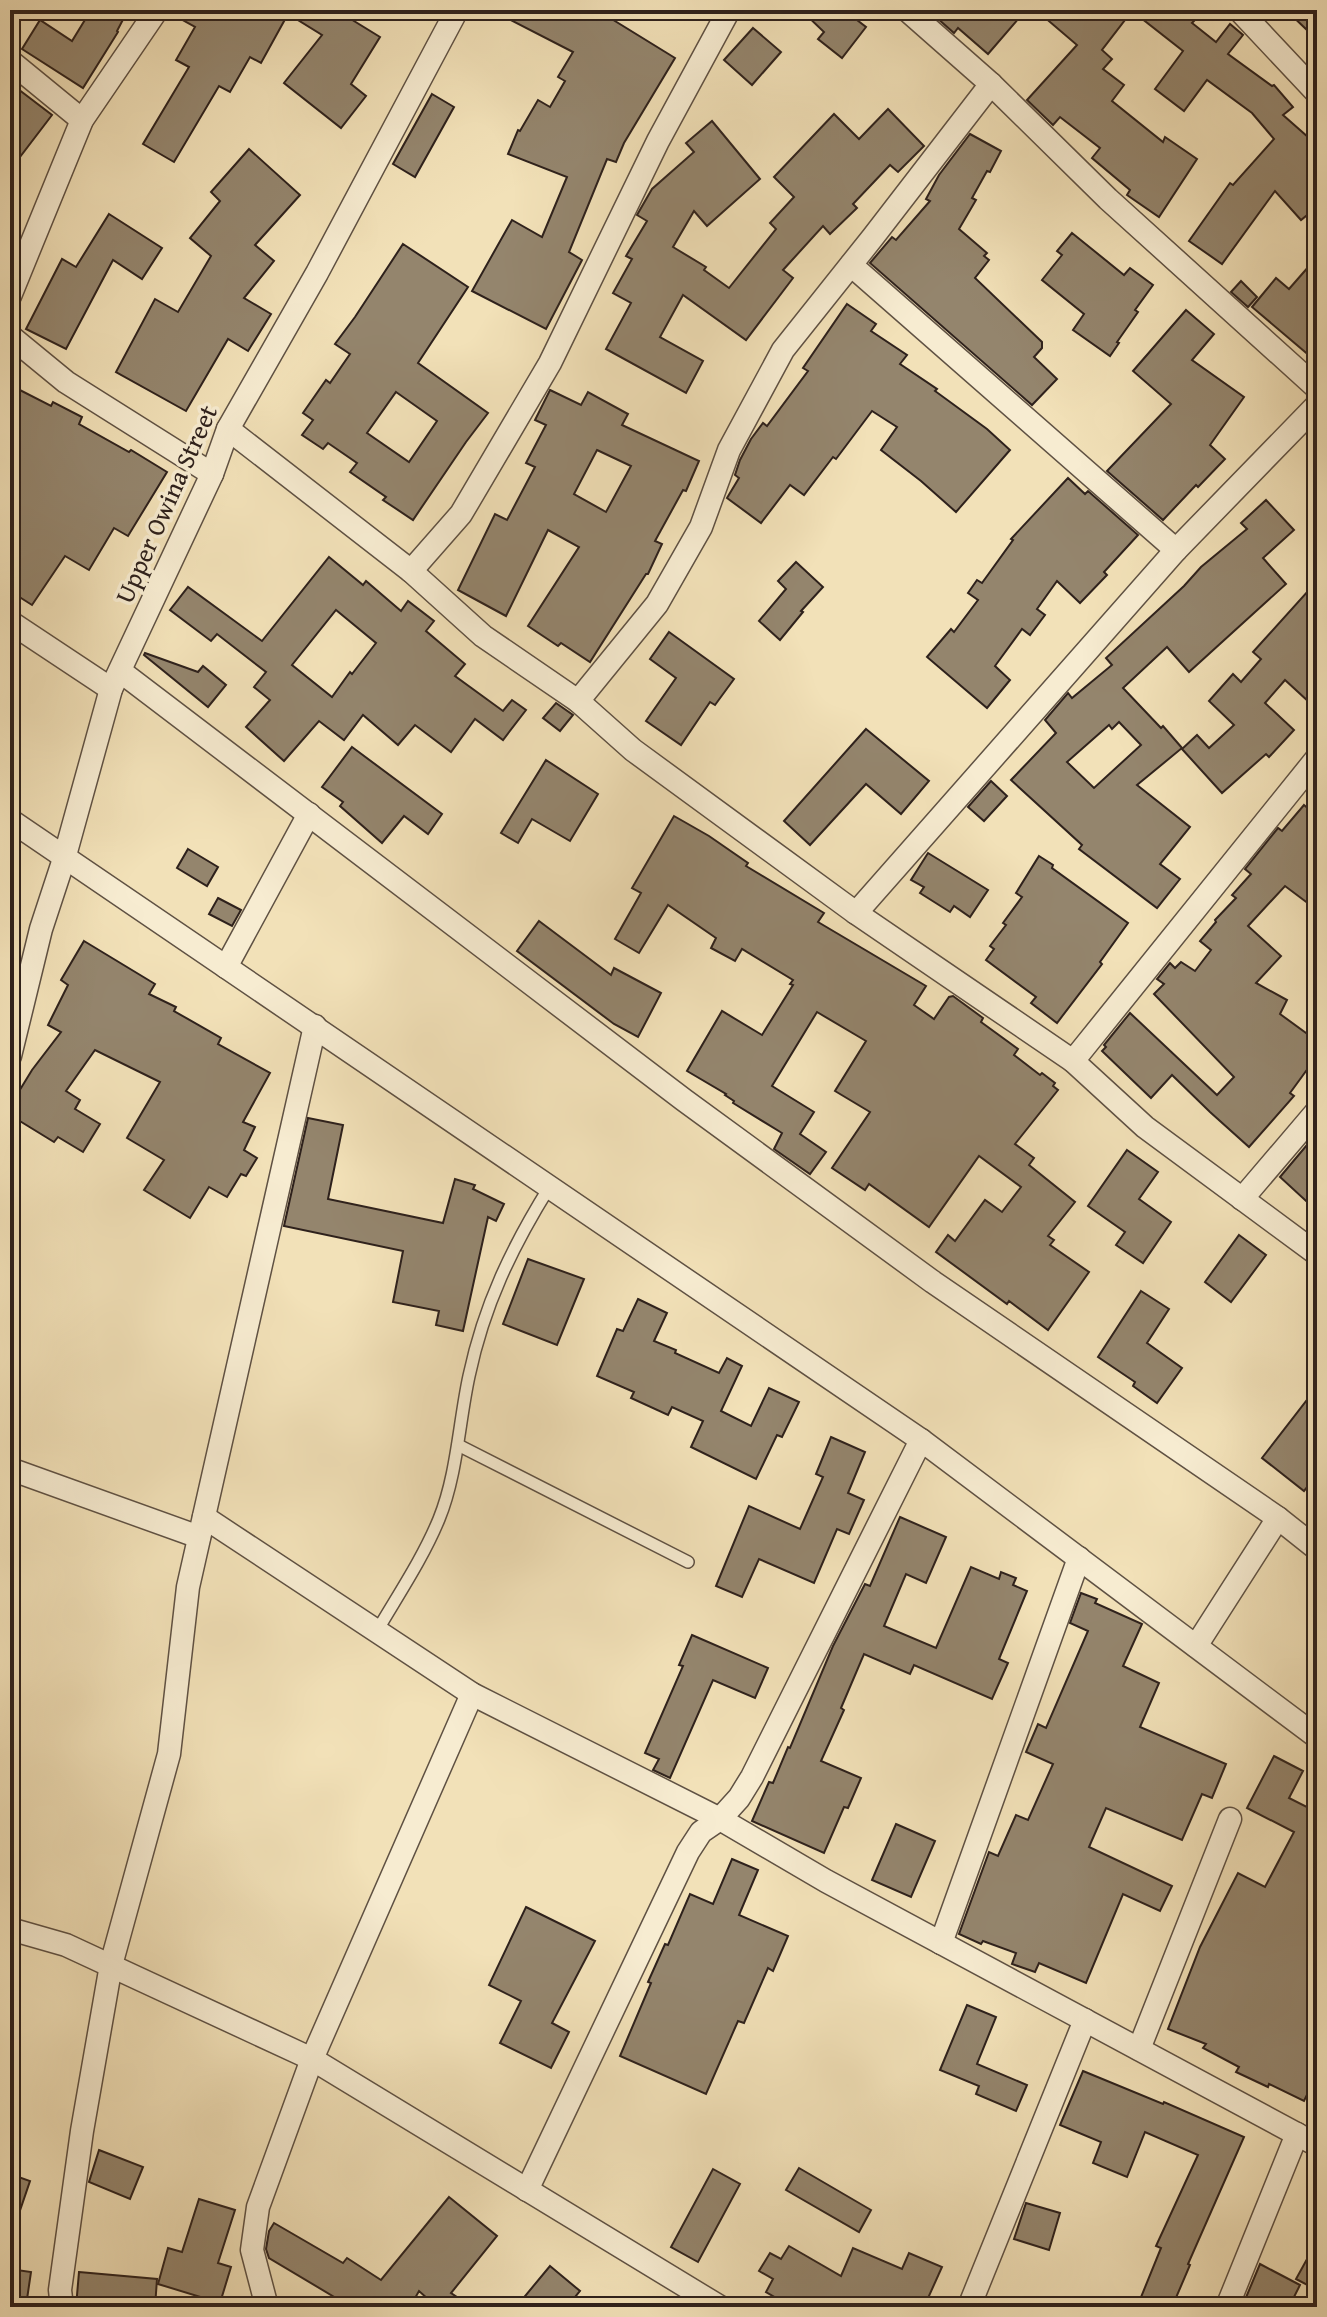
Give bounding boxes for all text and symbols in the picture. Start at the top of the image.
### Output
street label: Upper Owina Street [104,398,227,609]

